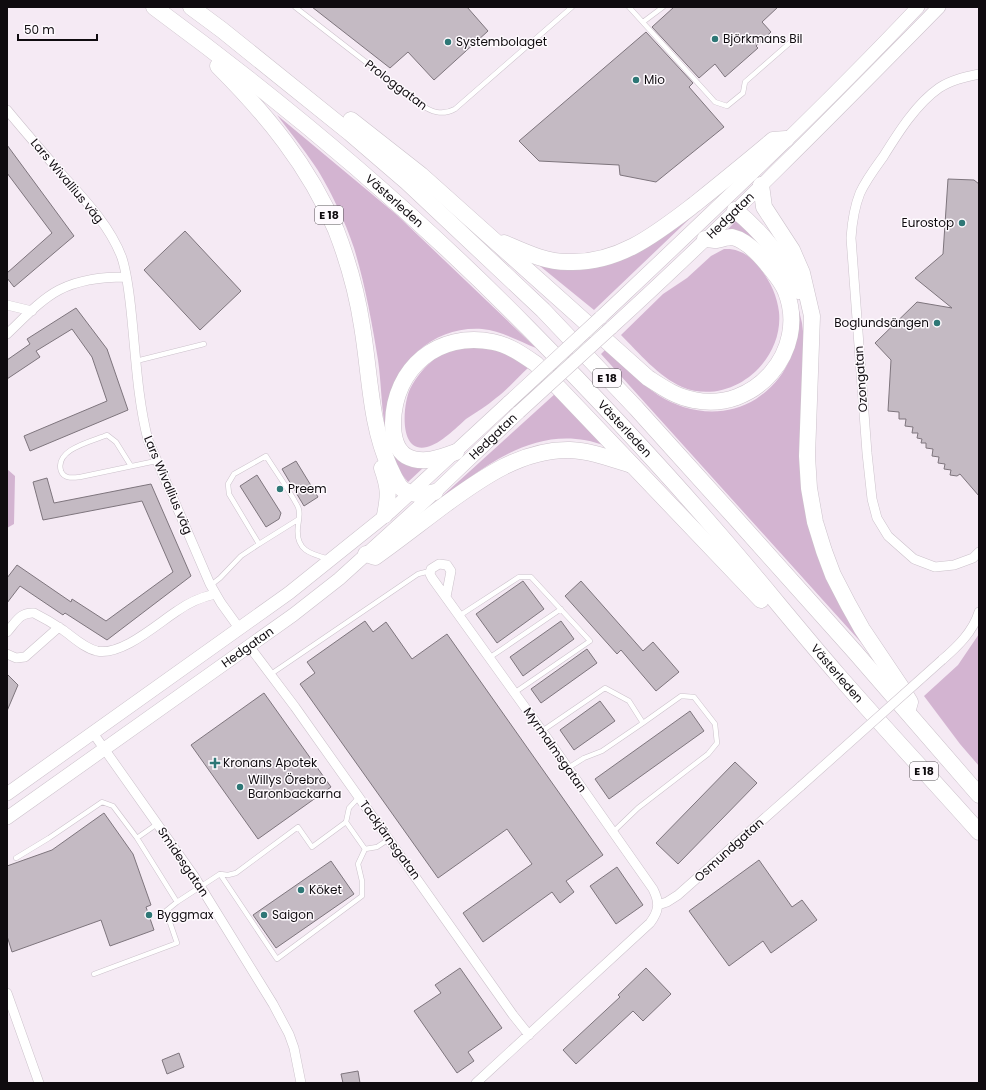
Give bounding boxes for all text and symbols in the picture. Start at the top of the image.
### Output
scale bar [18,16,97,42]
text: 50 m [24,21,55,38]
place label: Björkmans Bil [723,30,803,47]
place label: Systembolaget [456,33,547,50]
marker: Björkmans Bil [710,34,720,44]
marker: Systembolaget [443,37,453,47]
street label: Prologgatan [362,55,431,114]
place label: Mio [644,71,665,88]
marker: Mio [631,75,641,85]
street label: Lars Wivallius väg [27,135,108,227]
street label: Västerleden [362,170,427,231]
street label: Hedgatan [702,188,758,242]
road number: E 18 [315,206,343,224]
place label: Eurostop [902,214,954,231]
marker: Eurostop [957,218,967,228]
place label: Boglundsängen [834,314,929,331]
marker: Boglundsängen [932,318,942,328]
street label: Ozongatan [850,345,871,413]
road number: E 18 [593,369,621,387]
street label: Västerleden [594,396,656,461]
street label: Hedgatan [465,409,521,463]
street label: Lars Wivallius väg [140,433,197,537]
place label: Preem [288,480,327,497]
marker: Preem [275,484,285,494]
street label: Hedgatan [218,622,277,671]
street label: Västerleden [807,640,867,706]
street label: Myrmalmsgatan [520,704,591,796]
place label: Kronans Apotek [223,754,318,771]
marker: Kronans Apotek [210,758,220,768]
road number: E 18 [910,762,938,780]
place label: Willys Örebro Baronbackarna [248,771,341,802]
marker: Willys Örebro Baronbackarna [235,782,245,792]
street label: Tackjärnsgatan [356,797,425,883]
street label: Osmundgatan [690,814,767,885]
street label: Smidesgatan [154,824,213,900]
place label: Köket [309,881,342,898]
marker: Köket [296,885,306,895]
place label: Byggmax [157,906,214,923]
place label: Saigon [272,906,314,923]
marker: Byggmax [144,910,154,920]
marker: Saigon [259,910,269,920]

